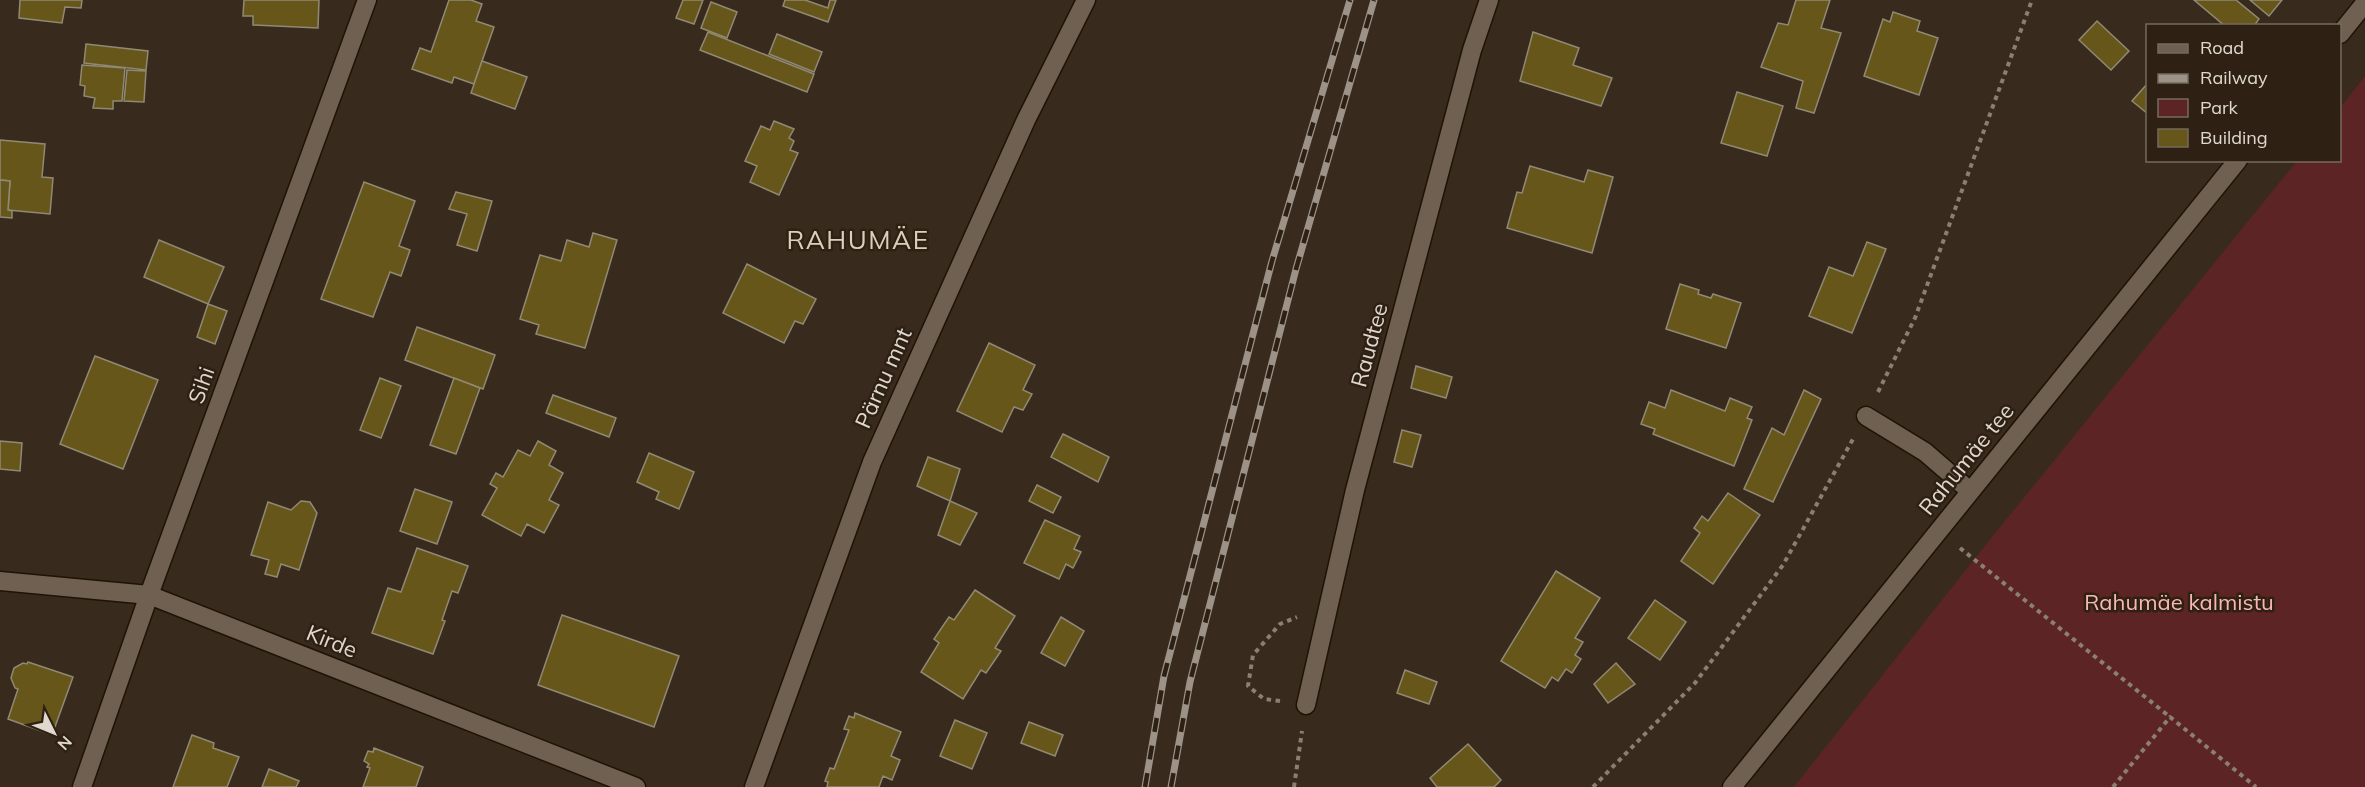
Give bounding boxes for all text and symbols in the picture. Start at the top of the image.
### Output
legend [2146,24,2341,162]
text: Road [2200,36,2244,59]
text: Railway [2200,66,2268,89]
text: Park [2200,96,2239,119]
text: Building [2200,126,2268,149]
district label: RAHUMÄE [787,223,929,256]
street label: Raudtee [1344,300,1394,390]
street label: Pärnu mnt [849,323,918,432]
street label: Sihi [182,363,220,407]
street label: Rahumäe tee [1912,397,2020,521]
park label: Rahumäe kalmistu [2084,588,2274,616]
street label: Kirde [303,618,361,664]
north arrow [24,703,84,763]
text: N [54,732,76,754]

